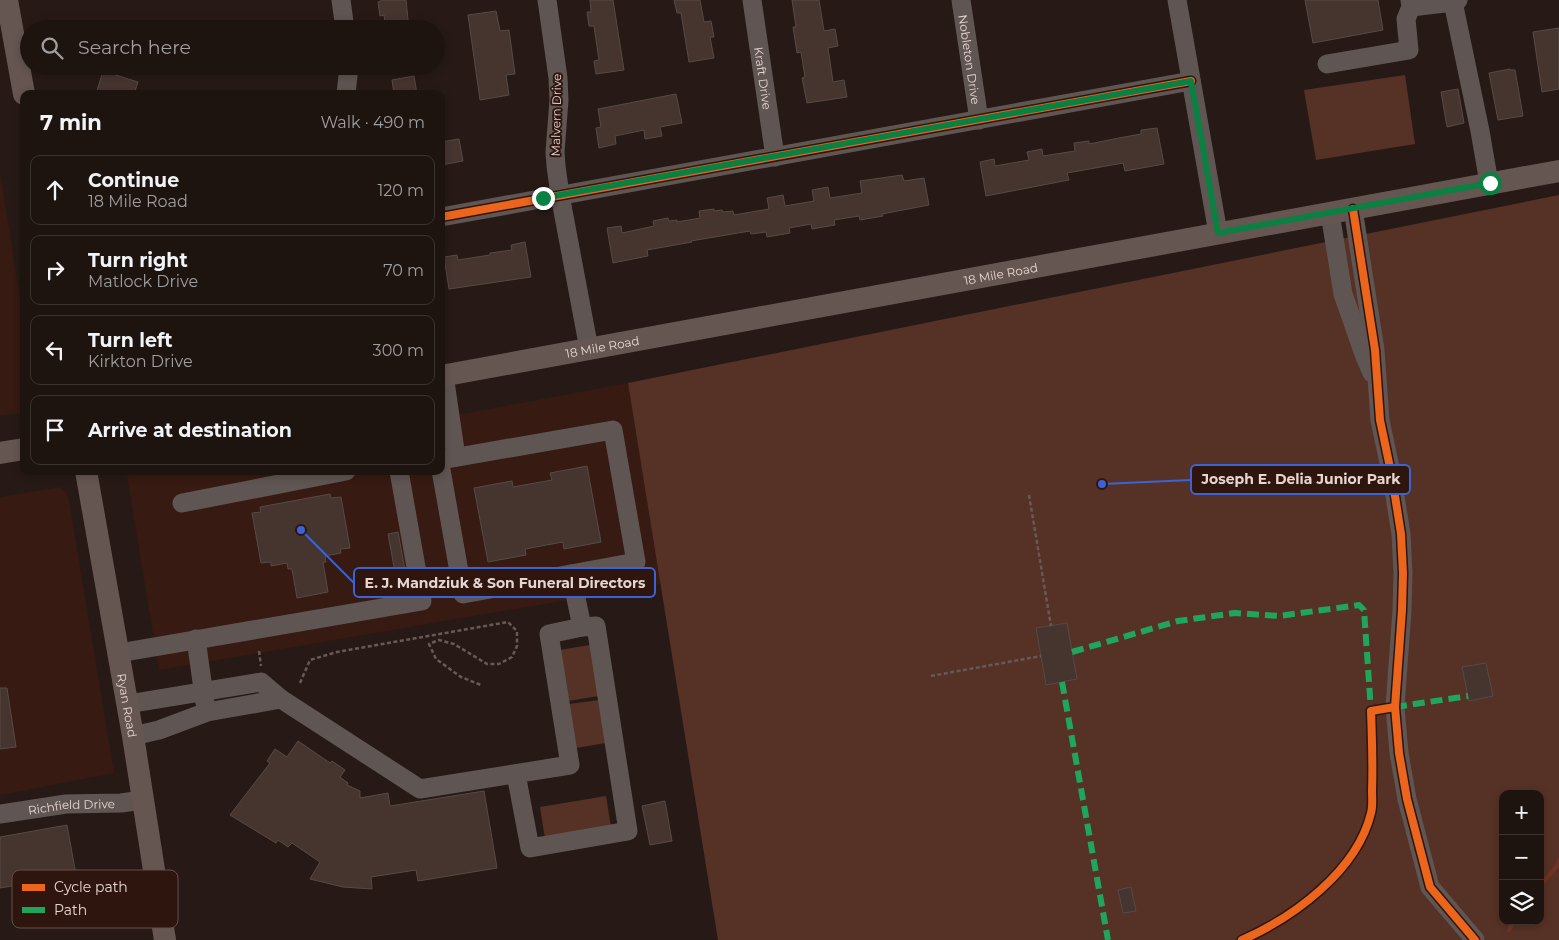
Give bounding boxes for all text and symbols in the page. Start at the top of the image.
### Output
street label: Nobleton Drive [956,13,984,105]
search box [20,20,445,75]
icon: search [38,34,66,62]
text: Search here [78,36,191,59]
street label: Kraft Drive [751,46,775,111]
street label: Malvern Drive [548,74,564,156]
text: 7 min [40,110,102,135]
text: Walk · 490 m [320,113,425,132]
text: Continue [88,169,179,192]
route start [1479,172,1502,195]
icon: ahead [41,176,69,204]
text: 120 m [377,181,424,200]
route end [532,187,555,210]
text: 18 Mile Road [88,192,188,211]
text: Turn right [88,249,188,272]
icon: right [41,256,69,284]
street label: 18 Mile Road [962,259,1039,288]
text: 70 m [383,261,424,280]
text: Matlock Drive [88,272,198,291]
text: Turn left [88,329,173,352]
street label: 18 Mile Road [564,332,641,361]
icon: left [41,336,69,364]
text: 300 m [373,341,424,360]
text: Kirkton Drive [88,352,193,371]
icon: arrive [41,416,69,444]
text: Arrive at destination [88,419,292,442]
callout: Joseph E. Delia Junior Park [1191,465,1410,494]
text: Joseph E. Delia Junior Park [1200,470,1401,488]
callout: E. J. Mandziuk & Son Funeral Directors [354,568,655,597]
text: E. J. Mandziuk & Son Funeral Directors [365,574,646,592]
street label: Ryan Road [115,672,141,739]
map controls [1499,790,1544,925]
button: + [1499,790,1544,835]
street label: Richfield Drive [27,796,115,817]
button: − [1499,835,1544,880]
legend [12,870,178,928]
text: Cycle path [54,878,128,896]
button: layers [1499,880,1544,925]
text: Path [54,901,87,919]

